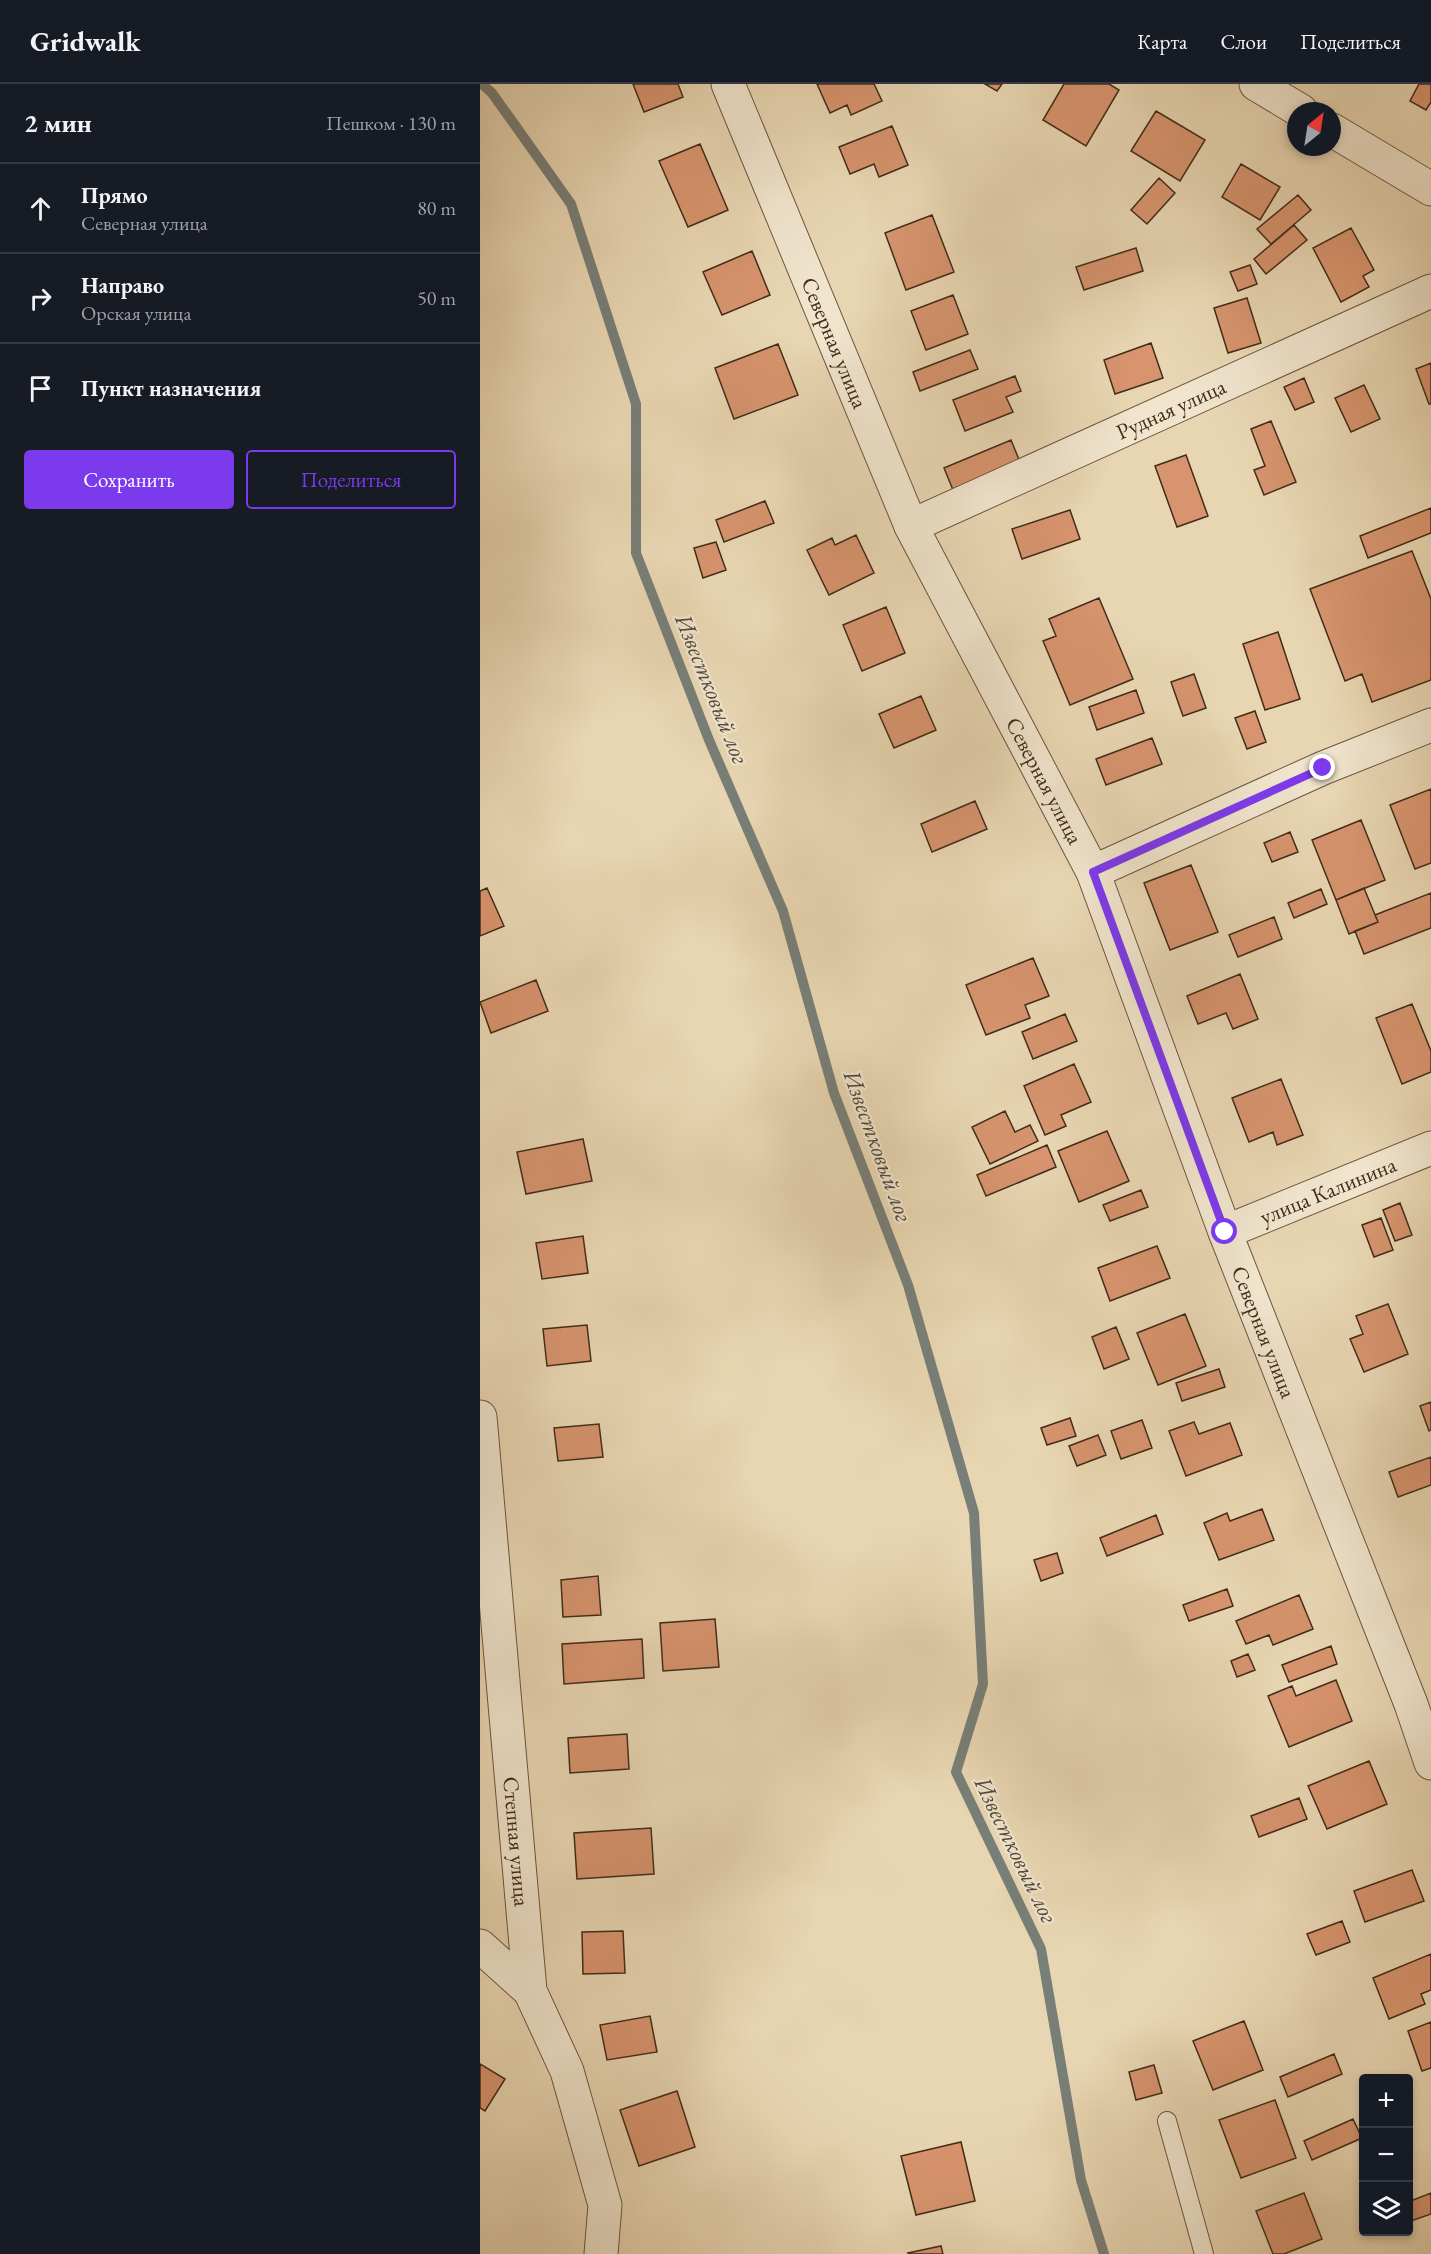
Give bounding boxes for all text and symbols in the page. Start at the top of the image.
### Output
text: Gridwalk [30,23,141,59]
text: Карта [1137,28,1187,55]
text: Слои [1220,28,1267,55]
text: Поделиться [1300,28,1401,55]
north arrow [1287,102,1341,156]
text: 2 мин [24,106,92,140]
text: Пешком · 130 m [326,110,456,136]
text: Прямо [81,181,148,210]
icon: ahead [24,192,57,225]
text: 80 m [417,195,456,221]
text: Северная улица [81,210,208,236]
text: Направо [81,271,164,300]
street label: Северная улица [795,273,875,413]
icon: right [24,282,57,315]
text: 50 m [417,285,456,311]
text: Орская улица [81,300,191,326]
icon: arrive [24,372,57,405]
street label: Рудная улица [1112,372,1230,446]
text: Пункт назначения [81,374,261,403]
button: Сохранить [24,450,234,509]
button: Поделиться [246,450,456,509]
water label: Известковый лог [668,608,757,769]
street label: Северная улица [999,712,1090,849]
route end [1309,754,1335,780]
water label: Известковый лог [836,1065,920,1226]
street label: улица Калинина [1256,1150,1401,1231]
route start [1211,1218,1237,1244]
street label: Северная улица [1225,1262,1303,1402]
water label: Известковый лог [967,1771,1065,1928]
street label: Степная улица [496,1775,537,1908]
map controls [1359,2074,1413,2236]
button: + [1359,2074,1413,2128]
button: − [1359,2128,1413,2182]
button: layers [1359,2182,1413,2236]

